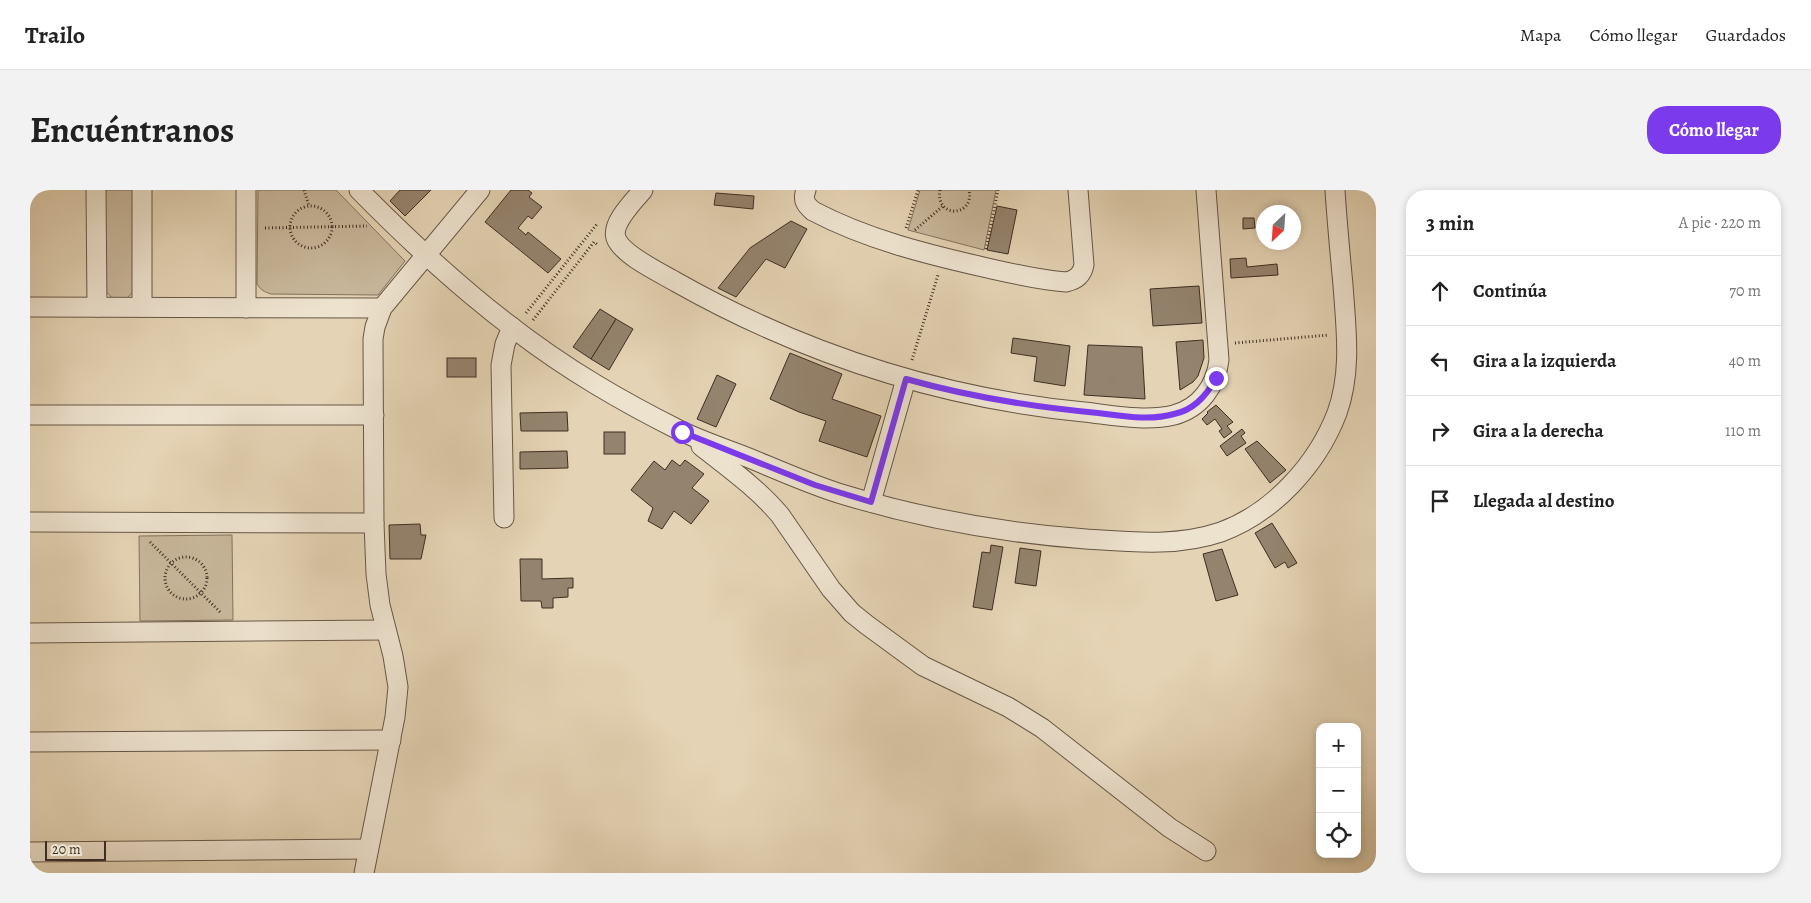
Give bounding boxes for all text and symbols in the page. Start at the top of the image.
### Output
text: Trailo [25,19,85,51]
text: Mapa [1520,23,1561,47]
text: Cómo llegar [1589,23,1678,47]
text: Guardados [1706,23,1786,47]
text: Encuéntranos [30,106,234,154]
button: Cómo llegar [1647,106,1781,154]
north arrow [1256,205,1301,250]
text: 3 min [1426,209,1474,237]
text: A pie · 220 m [1679,212,1761,234]
icon: ahead [1426,277,1454,305]
text: Continúa [1473,278,1547,304]
text: 70 m [1729,280,1761,302]
icon: left [1426,347,1454,375]
text: Gira a la izquierda [1473,348,1616,374]
text: 40 m [1729,350,1761,372]
route end [1205,367,1228,390]
icon: right [1426,417,1454,445]
text: Gira a la derecha [1473,418,1604,444]
text: 110 m [1725,420,1761,442]
route start [671,421,694,444]
icon: arrive [1426,487,1454,515]
text: Llegada al destino [1473,488,1615,514]
map controls [1316,723,1361,858]
button: + [1316,723,1361,768]
button: − [1316,768,1361,813]
button: locate [1316,813,1361,858]
scale bar [45,838,106,861]
text: 20 m [52,840,81,859]

